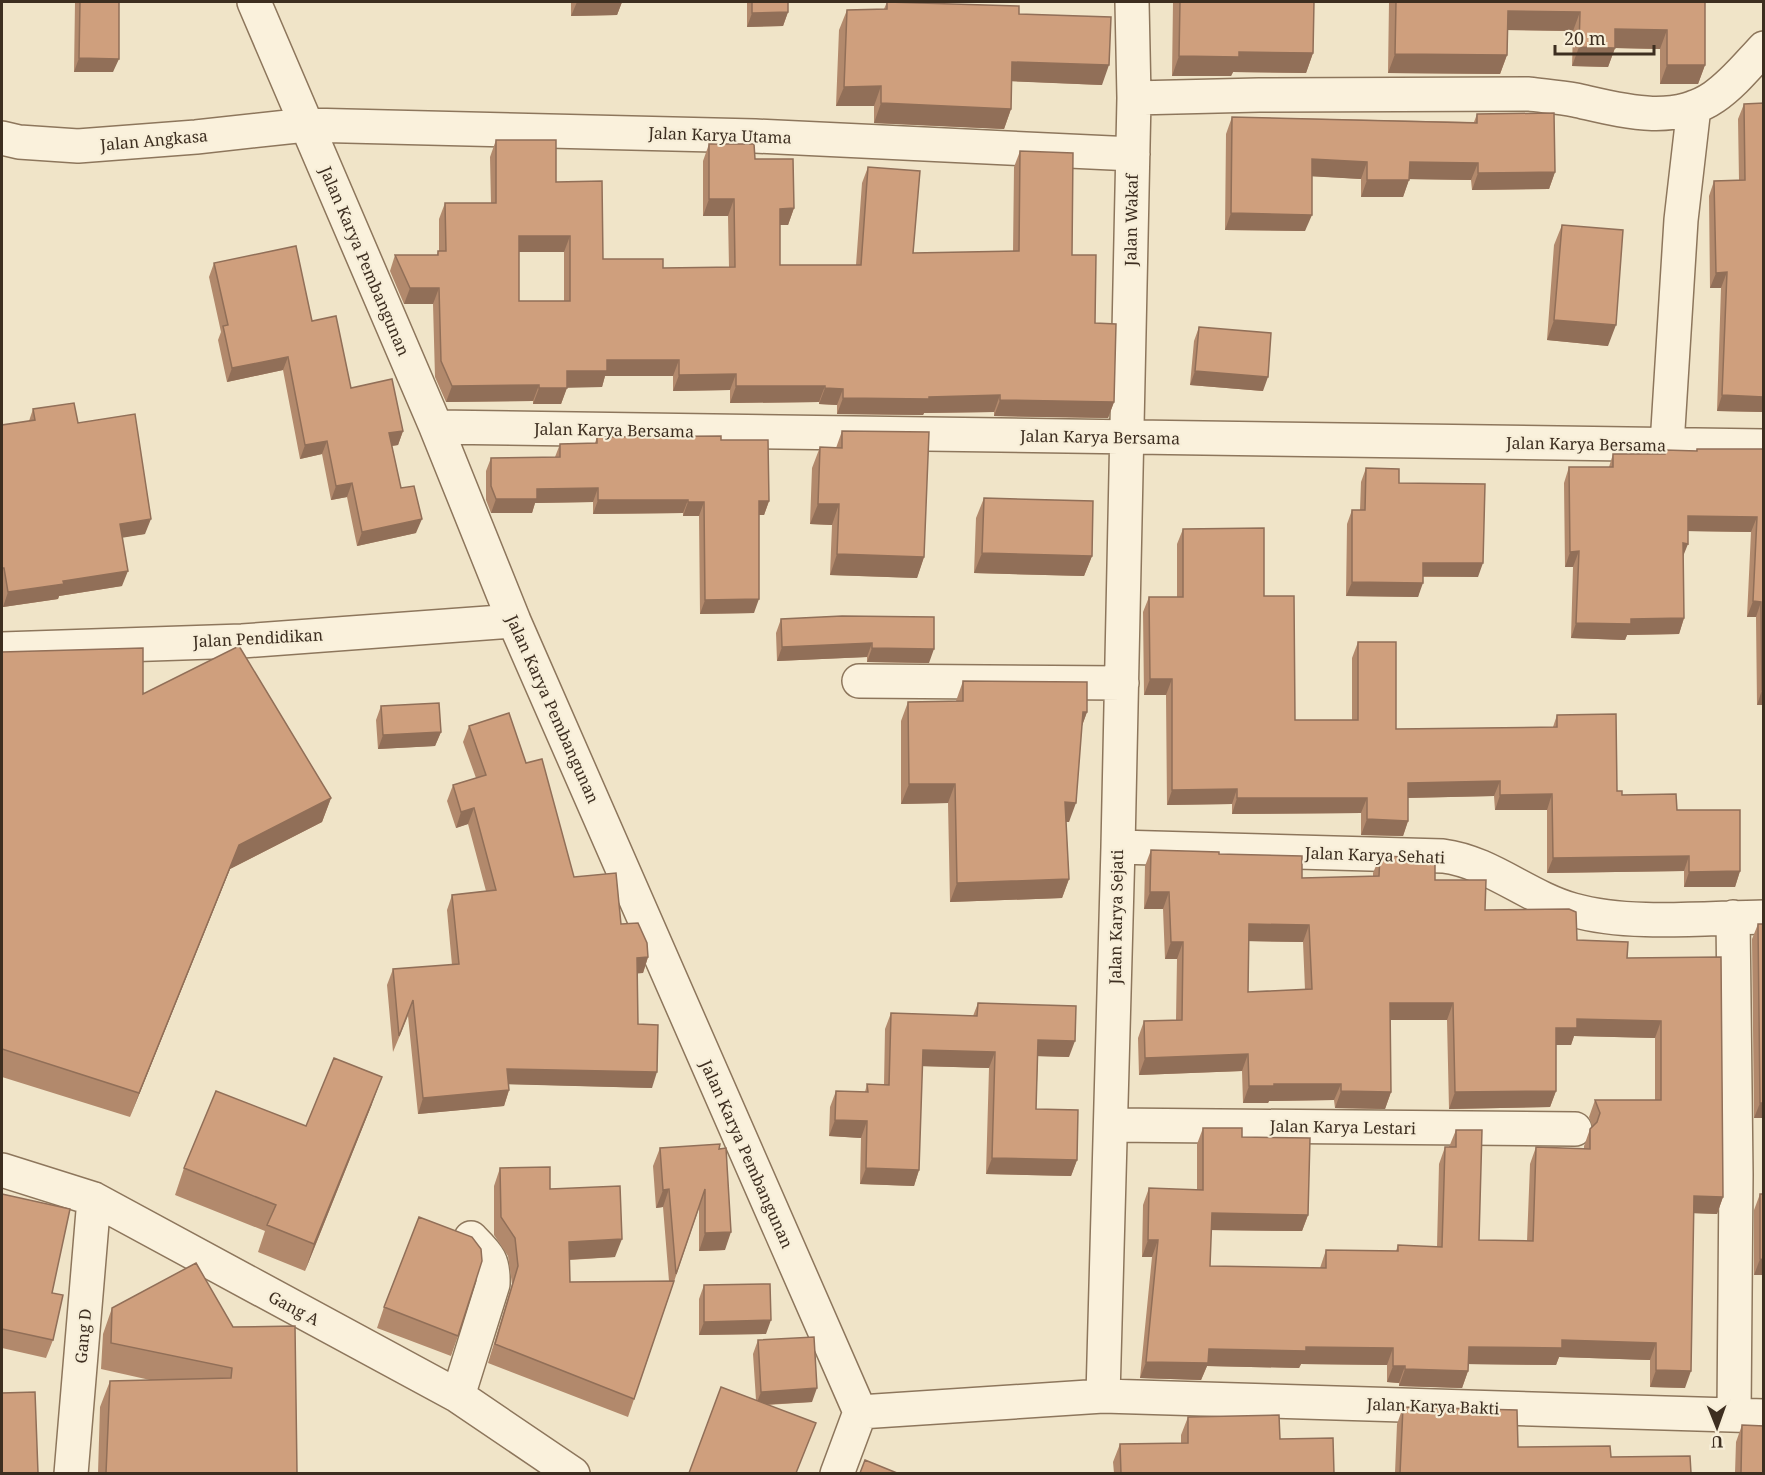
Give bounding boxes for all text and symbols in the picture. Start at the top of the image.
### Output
scale bar [1555,18,1654,56]
text: 20 m [1564,26,1606,50]
street label: Jalan Karya Utama [647,121,792,148]
street label: Jalan Angkasa [98,124,209,156]
street label: Jalan Karya Pembangunan [315,162,415,359]
street label: Jalan Wakaf [1119,172,1143,267]
street label: Jalan Karya Bersama [533,418,694,442]
street label: Jalan Karya Bersama [1019,425,1180,449]
street label: Jalan Karya Bersama [1505,432,1666,456]
street label: Jalan Karya Pembangunan [501,610,605,807]
street label: Jalan Pendidikan [191,624,324,652]
street label: Jalan Karya Sehati [1304,842,1445,868]
street label: Jalan Karya Sejati [1104,849,1128,986]
street label: Jalan Karya Pembangunan [695,1055,799,1252]
street label: Jalan Karya Lestari [1269,1115,1416,1139]
street label: Gang A [265,1285,324,1331]
street label: Gang D [70,1308,96,1364]
street label: Jalan Karya Bakti [1365,1393,1500,1419]
north arrow [1687,1397,1747,1457]
text: U [1711,1431,1723,1453]

